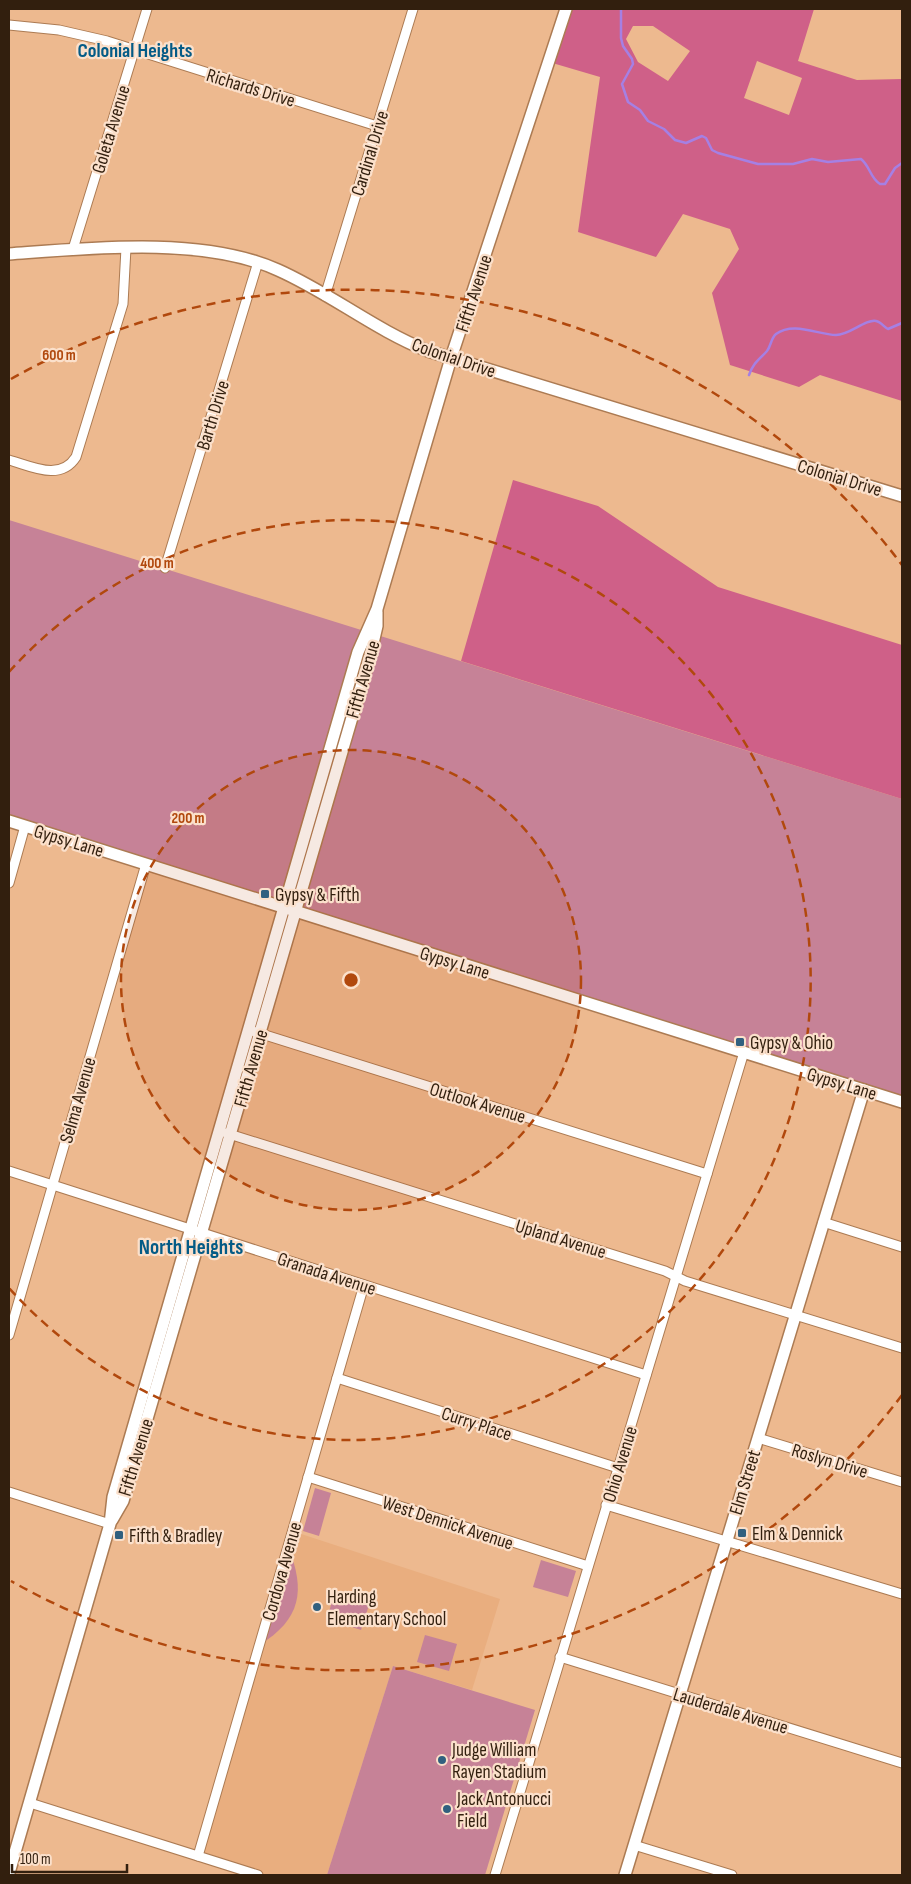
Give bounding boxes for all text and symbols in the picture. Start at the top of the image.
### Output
district label: Colonial Heights [78,39,193,63]
street label: Richards Drive [203,64,298,113]
street label: Goleta Avenue [87,83,136,176]
street label: Cardinal Drive [347,108,394,199]
street label: Fifth Avenue [451,252,498,335]
street label: Colonial Drive [409,333,498,383]
text: 600 m [42,346,76,365]
street label: Barth Drive [192,378,235,453]
street label: Colonial Drive [795,455,885,502]
text: 400 m [140,554,174,573]
street label: Fifth Avenue [341,638,386,721]
text: 200 m [171,809,205,828]
street label: Gypsy Lane [31,820,106,863]
place label: Gypsy & Fifth [275,884,360,907]
marker: Gypsy & Fifth [259,888,271,900]
street label: Gypsy Lane [417,942,492,985]
centre of rings [342,971,360,989]
street label: Fifth Avenue [229,1027,274,1110]
place label: Gypsy & Ohio [750,1032,833,1055]
marker: Gypsy & Ohio [734,1036,746,1048]
street label: Selma Avenue [55,1055,102,1146]
street label: Gypsy Lane [804,1063,879,1106]
street label: Outlook Avenue [427,1078,528,1129]
street label: Upland Avenue [512,1215,609,1264]
district label: North Heights [139,1235,243,1260]
street label: Granada Avenue [274,1248,379,1301]
street label: Curry Place [438,1402,515,1447]
street label: Fifth Avenue [114,1416,159,1499]
street label: Ohio Avenue [598,1424,643,1505]
street label: Roslyn Drive [789,1439,870,1484]
street label: Elm Street [725,1447,766,1518]
street label: West Dennick Avenue [379,1491,516,1555]
street label: Cordova Avenue [257,1519,307,1623]
place label: Elm & Dennick [752,1523,844,1546]
place label: Fifth & Bradley [129,1525,223,1548]
marker: Elm & Dennick [736,1527,748,1539]
marker: Fifth & Bradley [113,1529,125,1541]
place label: Harding Elementary School [327,1586,446,1631]
marker: Harding Elementary School [311,1601,323,1613]
street label: Lauderdale Avenue [670,1683,791,1740]
place label: Judge William Rayen Stadium [451,1739,546,1784]
marker: Judge William Rayen Stadium [436,1754,448,1766]
place label: Jack Antonucci Field [456,1788,551,1833]
marker: Jack Antonucci Field [441,1803,453,1815]
scale bar [12,1842,128,1874]
text: 100 m [20,1850,51,1869]

